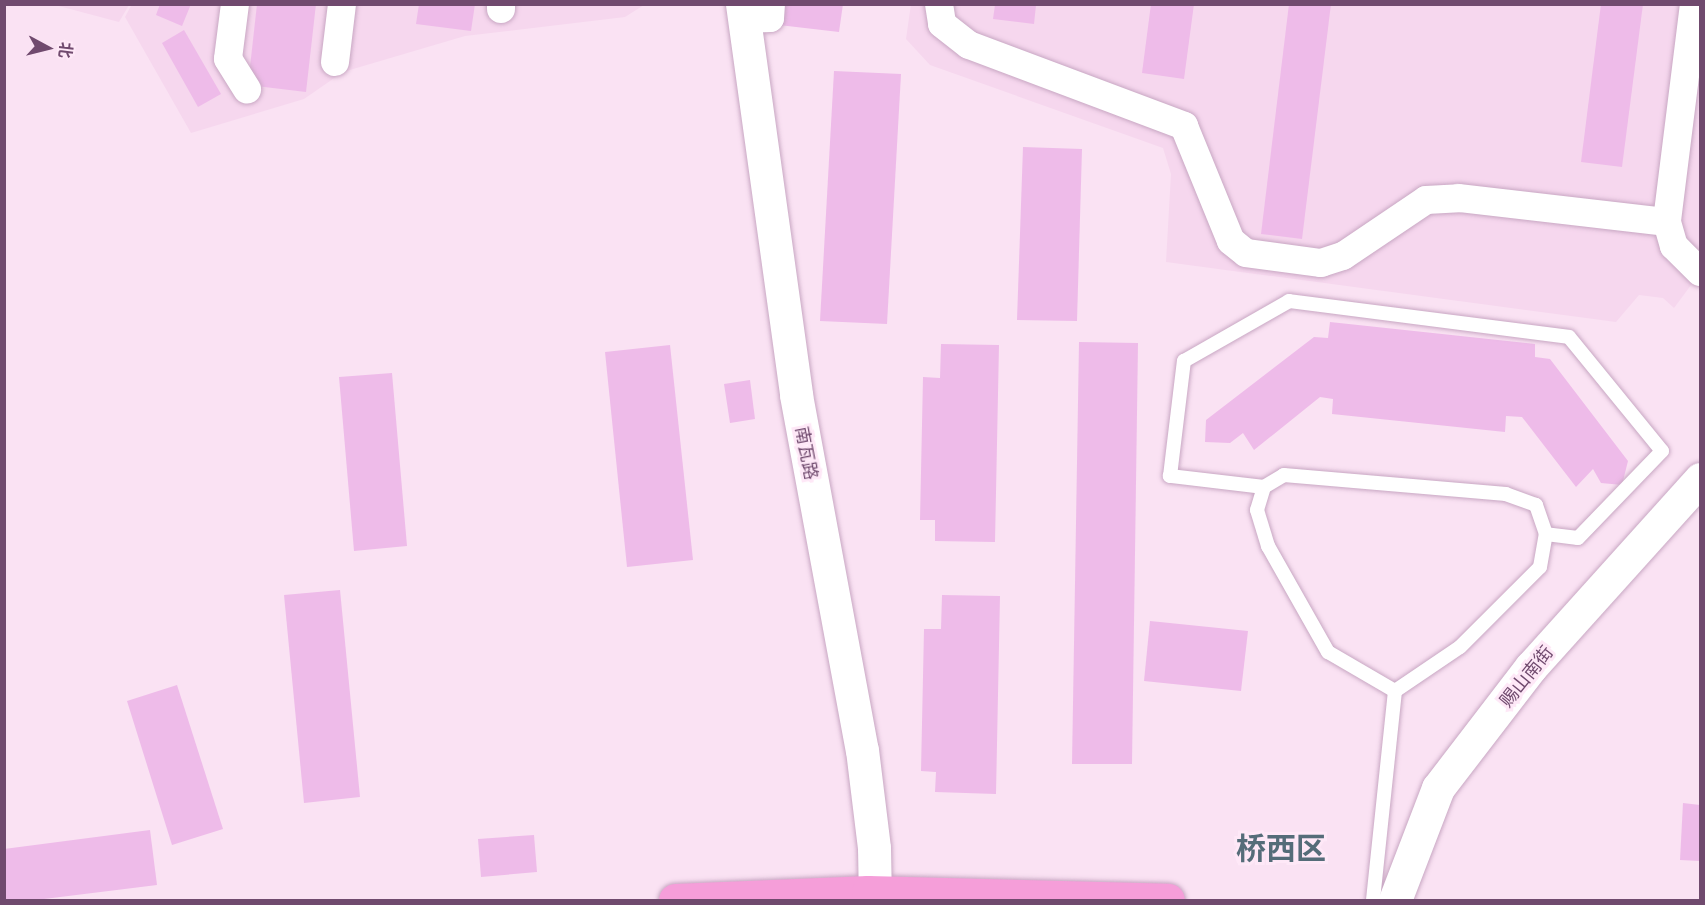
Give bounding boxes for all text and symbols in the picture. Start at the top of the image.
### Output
north arrow [18,18,78,78]
text: 北 [54,41,78,59]
street label: 南瓦路 [791,424,823,482]
street label: 赐山南街 [1495,641,1557,711]
district label: 桥西区 [1236,830,1326,866]

